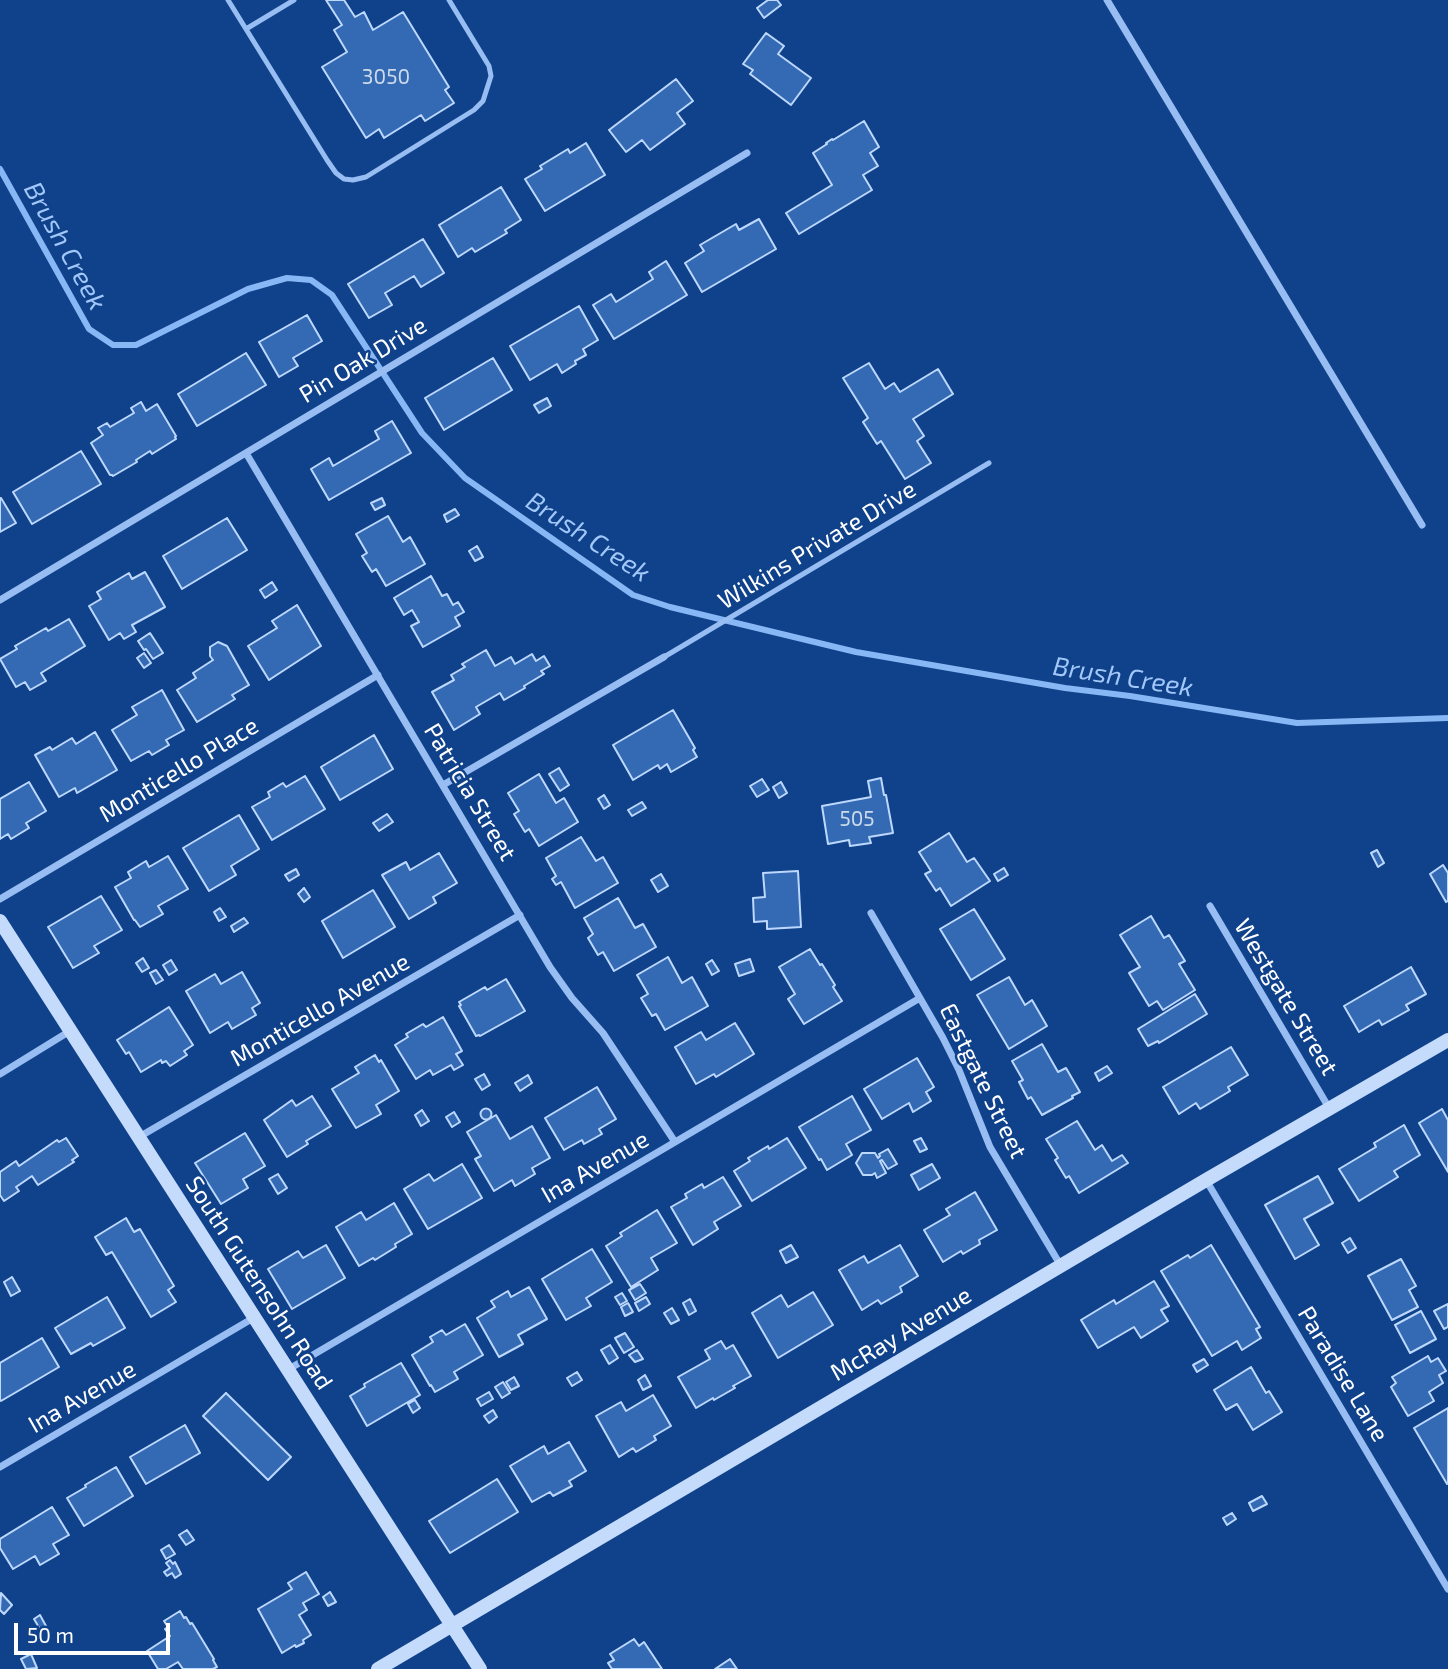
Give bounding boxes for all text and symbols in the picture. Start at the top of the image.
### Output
house number: 3050 [362,64,410,90]
water label: Brush Creek [17,177,113,315]
street label: Pin Oak Drive [294,311,432,409]
street label: Wilkins Private Drive [713,475,921,615]
water label: Brush Creek [520,485,656,589]
water label: Brush Creek [1051,651,1195,703]
street label: Monticello Place [94,711,264,829]
street label: Patricia Street [418,718,522,866]
house number: 505 [839,806,875,832]
street label: Westgate Street [1228,914,1344,1080]
street label: Monticello Avenue [225,947,415,1073]
street label: Eastgate Street [933,999,1033,1163]
street label: Ina Avenue [536,1125,654,1209]
street label: South Gutensohn Road [179,1171,339,1395]
street label: McRay Avenue [825,1281,977,1387]
street label: Paradise Lane [1291,1301,1395,1447]
street label: Ina Avenue [23,1355,141,1439]
scale bar [18,1610,173,1654]
text: 50 m [27,1622,74,1647]

